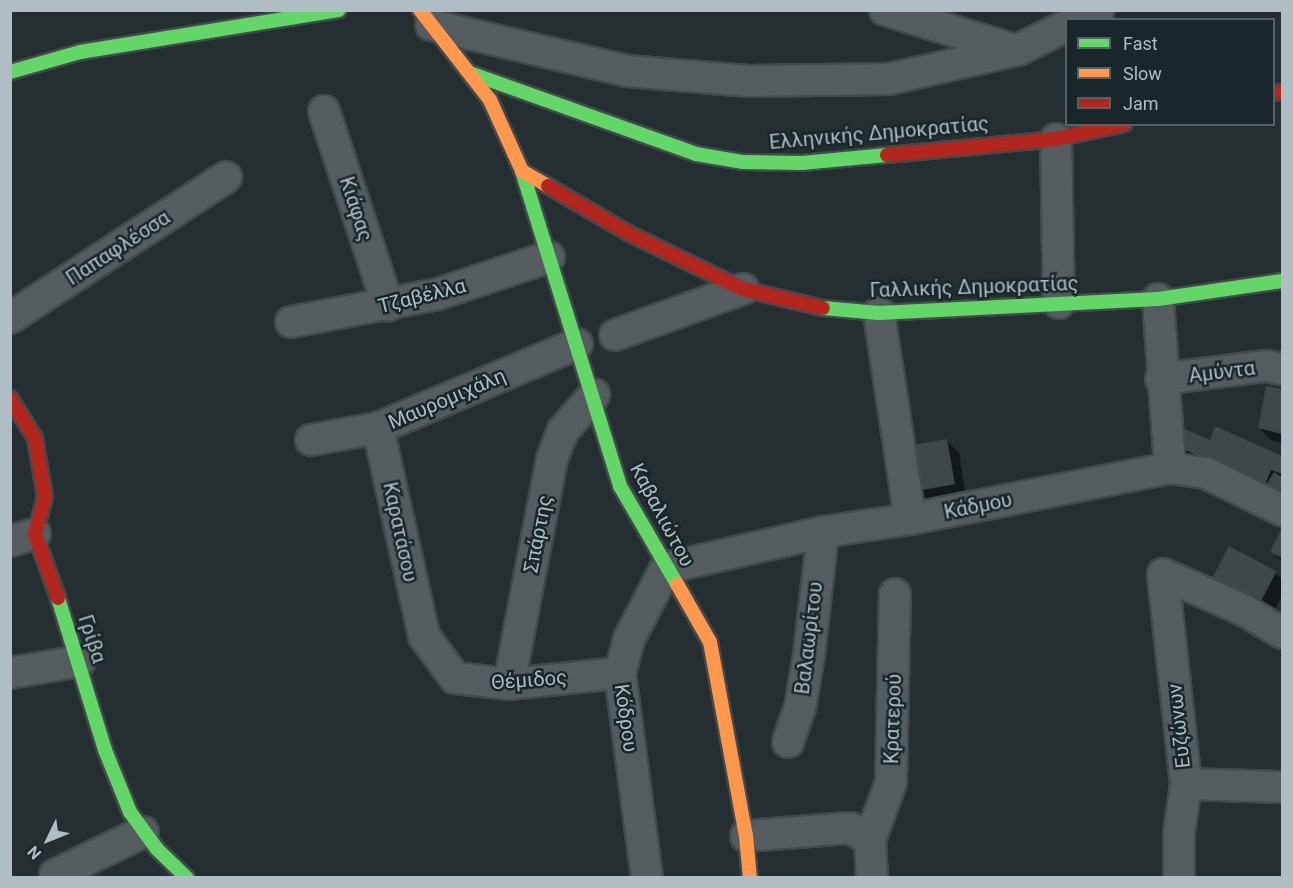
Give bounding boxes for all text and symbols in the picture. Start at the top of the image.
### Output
legend [1065,18,1275,126]
text: Fast [1123,33,1158,54]
text: Slow [1123,63,1162,84]
text: Jam [1123,93,1159,114]
street label: Ελληνικής Δημοκρατίας [768,111,990,155]
street label: Κιάφας [334,174,378,244]
street label: Παπαφλέσσα [62,206,174,290]
street label: Γαλλικής Δημοκρατίας [869,271,1079,303]
street label: Τζαβέλλα [376,274,468,318]
street label: Αμύντα [1187,356,1257,388]
street label: Μαυρομιχάλη [385,364,509,434]
street label: Καβαλιώτου [625,459,699,571]
street label: Καρατάσου [378,480,422,584]
street label: Κάδμου [942,488,1014,524]
street label: Σπάρτης [519,493,557,575]
street label: Βαλαωρίτου [790,580,828,696]
street label: Γρίβα [73,612,111,666]
street label: Θέμιδος [490,665,568,695]
street label: Κρατερού [879,674,907,764]
street label: Κόδρου [609,682,643,754]
street label: Ευζώνων [1163,683,1195,769]
north arrow [18,810,78,870]
text: N [24,842,45,863]

